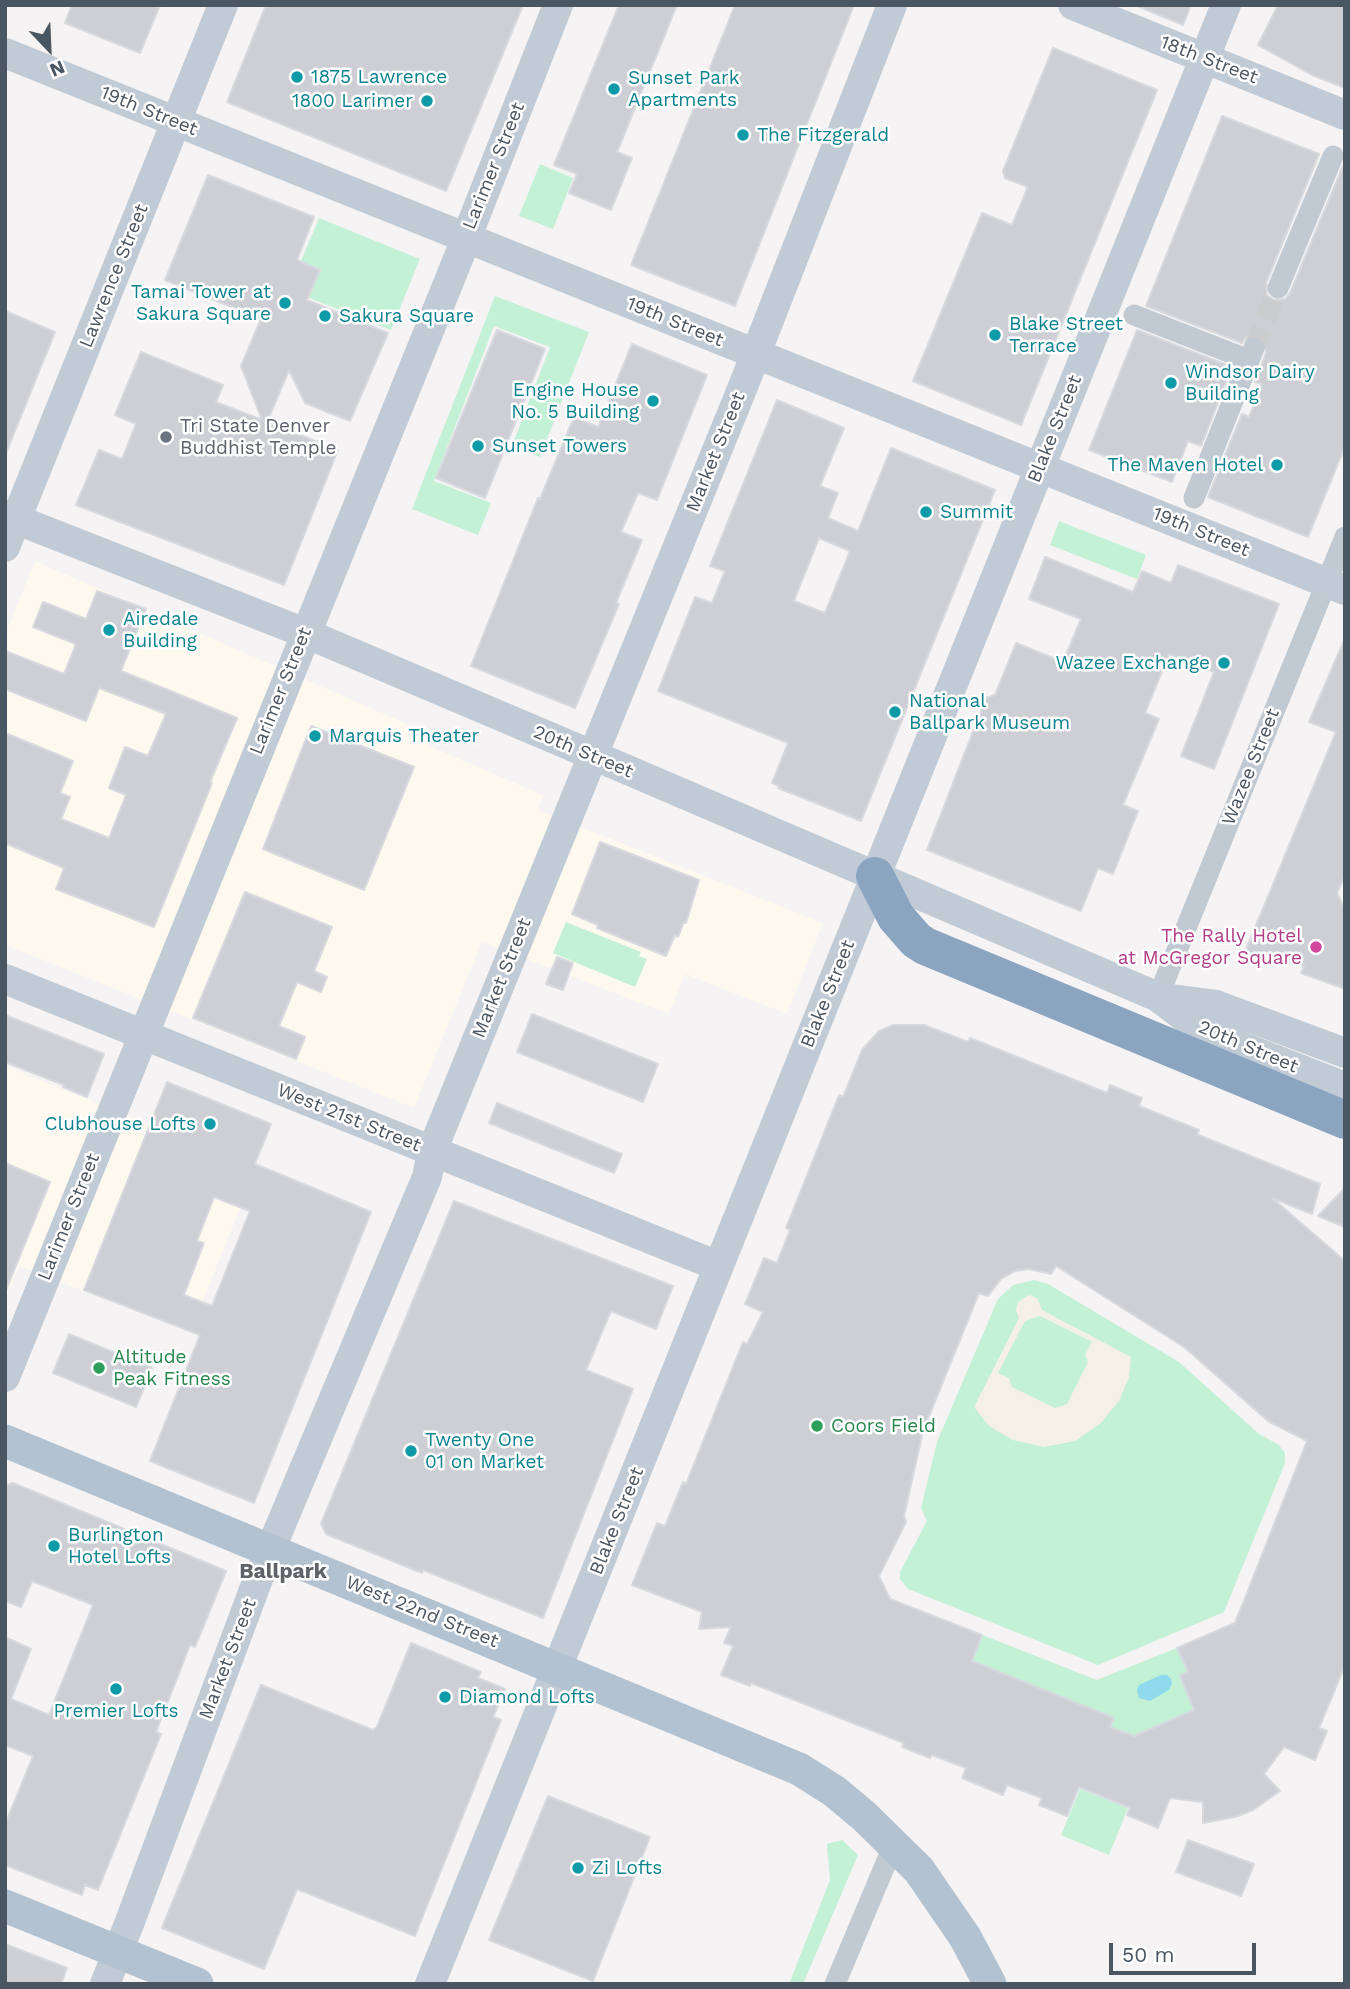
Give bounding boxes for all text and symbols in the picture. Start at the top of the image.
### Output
north arrow [14,14,84,84]
street label: 18th Street [1157,31,1261,89]
text: N [46,55,68,82]
place label: 1875 Lawrence [311,66,447,88]
place label: Sunset Park Apartments [628,67,740,111]
marker: 1875 Lawrence [289,69,305,85]
street label: 19th Street [97,81,201,141]
marker: Sunset Park Apartments [606,81,622,97]
place label: 1800 Larimer [292,90,413,112]
marker: 1800 Larimer [419,93,435,109]
street label: Larimer Street [458,99,530,233]
place label: The Fitzgerald [757,124,889,146]
marker: The Fitzgerald [735,127,751,143]
street label: Lawrence Street [75,201,153,351]
place label: Tamai Tower at Sakura Square [131,281,271,325]
street label: 19th Street [623,292,727,352]
marker: Tamai Tower at Sakura Square [277,295,293,311]
place label: Sakura Square [339,305,474,327]
marker: Sakura Square [317,308,333,324]
place label: Blake Street Terrace [1009,313,1123,357]
marker: Blake Street Terrace [987,327,1003,343]
place label: Windsor Dairy Building [1185,361,1315,405]
street label: Blake Street [1023,372,1087,486]
marker: Windsor Dairy Building [1163,375,1179,391]
place label: Engine House No. 5 Building [511,379,639,423]
street label: Market Street [682,389,750,515]
marker: Engine House No. 5 Building [645,393,661,409]
place label: Tri State Denver Buddhist Temple [180,415,336,459]
marker: Tri State Denver Buddhist Temple [158,429,174,445]
place label: Sunset Towers [492,435,627,457]
marker: Sunset Towers [470,438,486,454]
place label: The Maven Hotel [1107,454,1263,476]
marker: The Maven Hotel [1269,457,1285,473]
place label: Summit [940,501,1013,523]
street label: 19th Street [1149,502,1253,562]
marker: Summit [918,504,934,520]
place label: Airedale Building [123,608,198,652]
marker: Airedale Building [101,622,117,638]
street label: Larimer Street [245,624,317,758]
place label: Wazee Exchange [1055,652,1210,674]
marker: Wazee Exchange [1216,655,1232,671]
place label: National Ballpark Museum [909,690,1070,734]
marker: National Ballpark Museum [887,704,903,720]
street label: Wazee Street [1217,705,1285,829]
street label: 20th Street [530,721,636,783]
place label: Marquis Theater [329,725,479,747]
marker: Marquis Theater [307,728,323,744]
street label: Market Street [468,915,536,1041]
place label: The Rally Hotel at McGregor Square [1118,925,1302,969]
street label: Blake Street [796,937,860,1051]
marker: The Rally Hotel at McGregor Square [1308,939,1324,955]
street label: 20th Street [1195,1016,1301,1078]
street label: West 21st Street [274,1079,424,1157]
place label: Clubhouse Lofts [44,1113,196,1135]
marker: Clubhouse Lofts [202,1116,218,1132]
street label: Larimer Street [33,1150,105,1284]
place label: Altitude Peak Fitness [113,1346,231,1390]
marker: Altitude Peak Fitness [91,1360,107,1376]
place label: Coors Field [831,1415,936,1437]
marker: Coors Field [809,1418,825,1434]
place label: Twenty One 01 on Market [425,1429,544,1473]
marker: Twenty One 01 on Market [403,1443,419,1459]
street label: Blake Street [585,1464,649,1578]
place label: Burlington Hotel Lofts [68,1524,171,1568]
marker: Burlington Hotel Lofts [46,1538,62,1554]
district label: Ballpark [239,1559,327,1585]
street label: West 22nd Street [342,1571,502,1653]
street label: Market Street [195,1595,261,1723]
marker: Premier Lofts [108,1681,124,1697]
place label: Diamond Lofts [459,1686,595,1708]
marker: Diamond Lofts [437,1689,453,1705]
place label: Premier Lofts [53,1700,179,1722]
place label: Zi Lofts [592,1857,662,1879]
marker: Zi Lofts [570,1860,586,1876]
scale bar [1112,1930,1259,1974]
text: 50 m [1122,1942,1174,1967]

